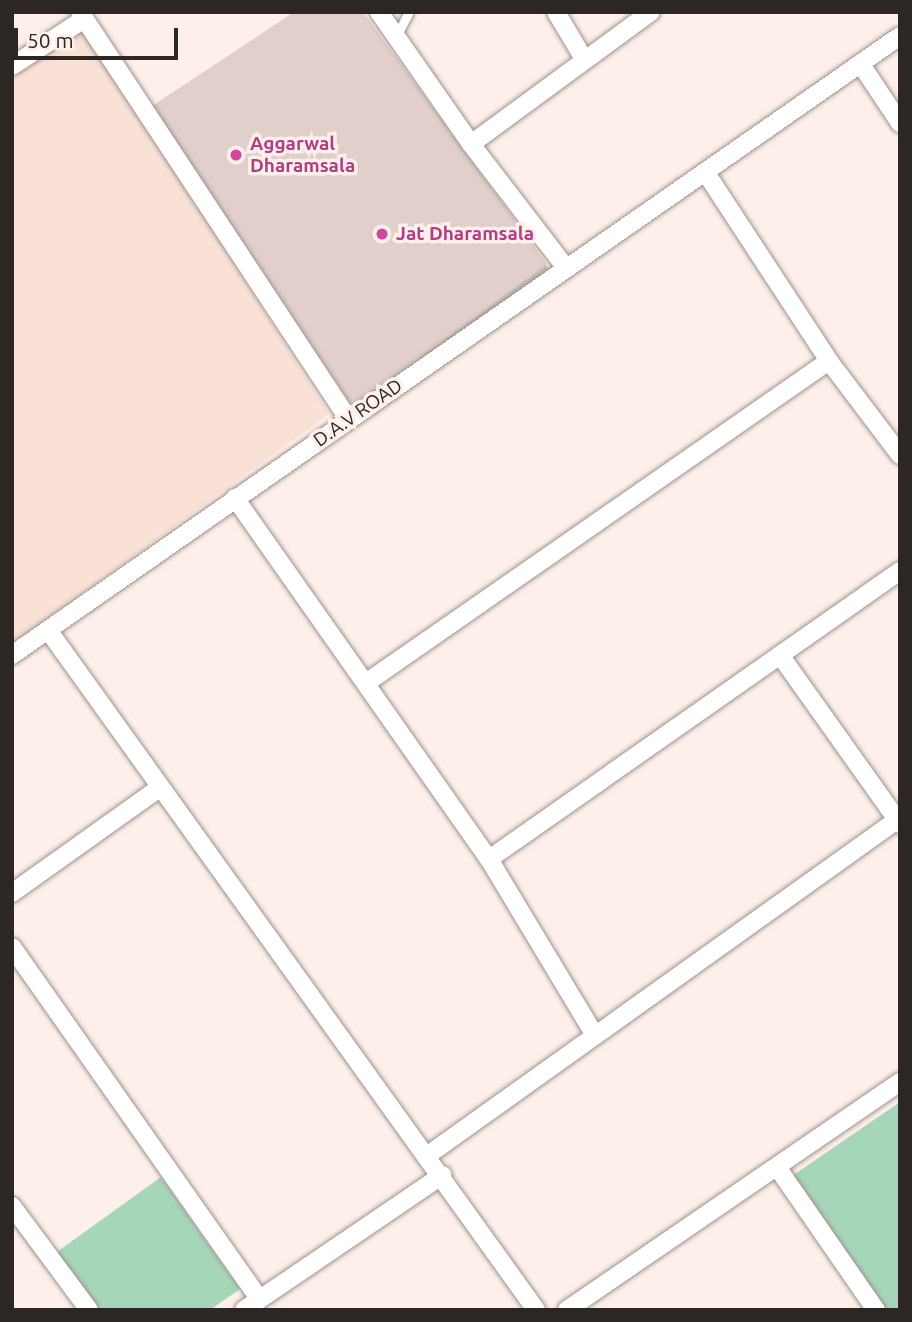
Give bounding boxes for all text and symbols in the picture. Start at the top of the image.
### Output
scale bar [18,14,182,58]
text: 50 m [27,28,74,52]
place label: Aggarwal Dharamsala [250,133,355,177]
marker: Aggarwal Dharamsala [228,147,244,163]
place label: Jat Dharamsala [396,223,534,245]
marker: Jat Dharamsala [374,226,390,242]
street label: D.A.V ROAD [309,374,407,452]

